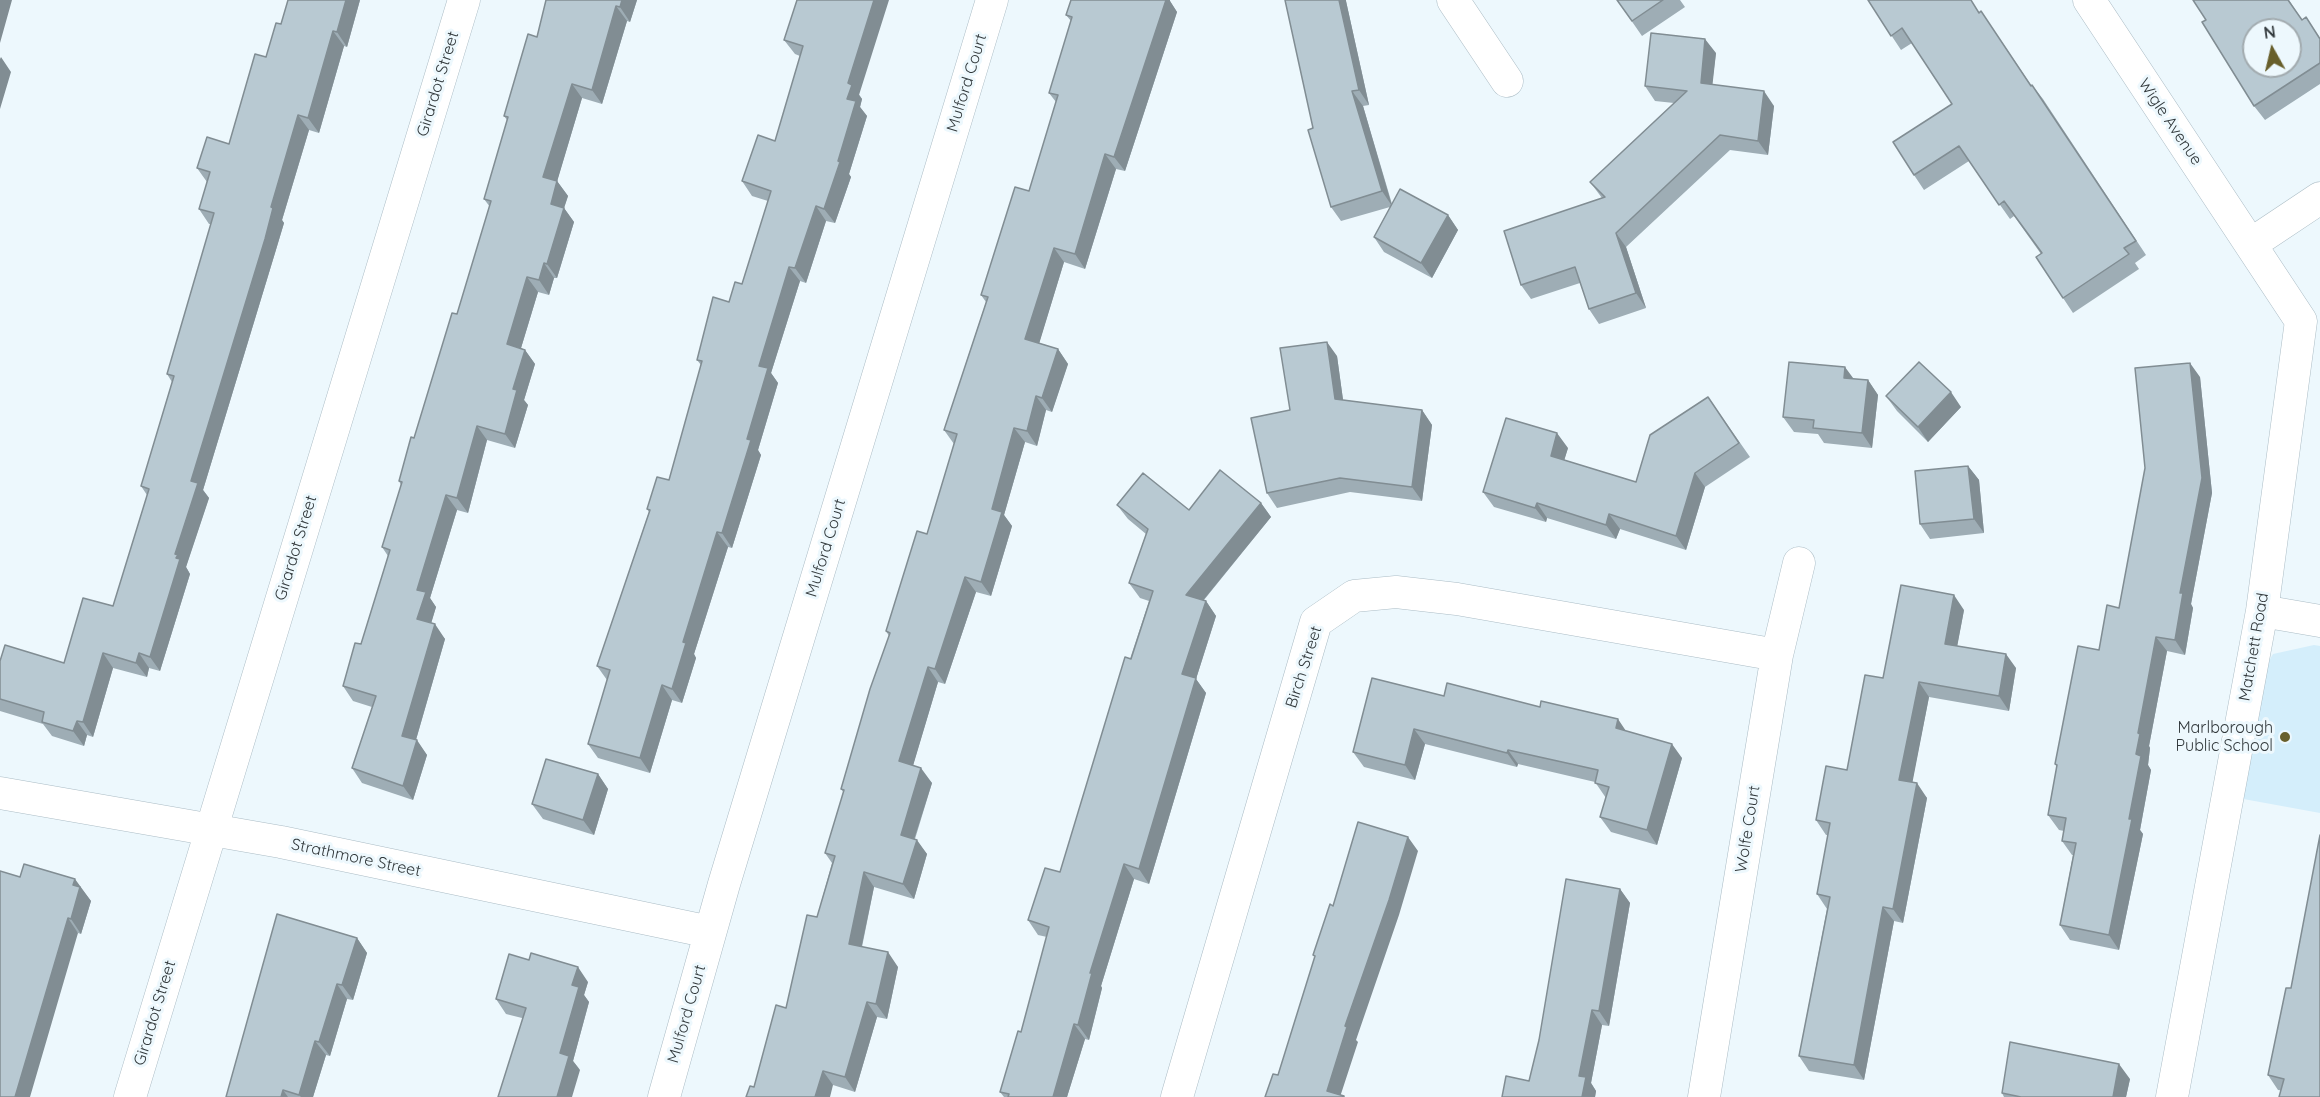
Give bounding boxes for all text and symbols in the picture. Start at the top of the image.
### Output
north arrow [2242,18,2302,78]
text: N [2263,21,2277,43]
street label: Girardot Street [413,29,463,139]
street label: Mulford Court [943,32,991,134]
street label: Wigle Avenue [2134,75,2206,169]
street label: Girardot Street [271,493,321,603]
street label: Mulford Court [802,497,850,599]
street label: Matchett Road [2235,591,2273,703]
street label: Birch Street [1282,624,1326,710]
place label: Marlborough Public School [2176,718,2273,756]
marker: Marlborough Public School [2278,730,2292,744]
street label: Wolfe Court [1732,784,1764,874]
street label: Strathmore Street [290,835,422,881]
street label: Girardot Street [130,958,180,1068]
street label: Mulford Court [664,963,710,1065]

